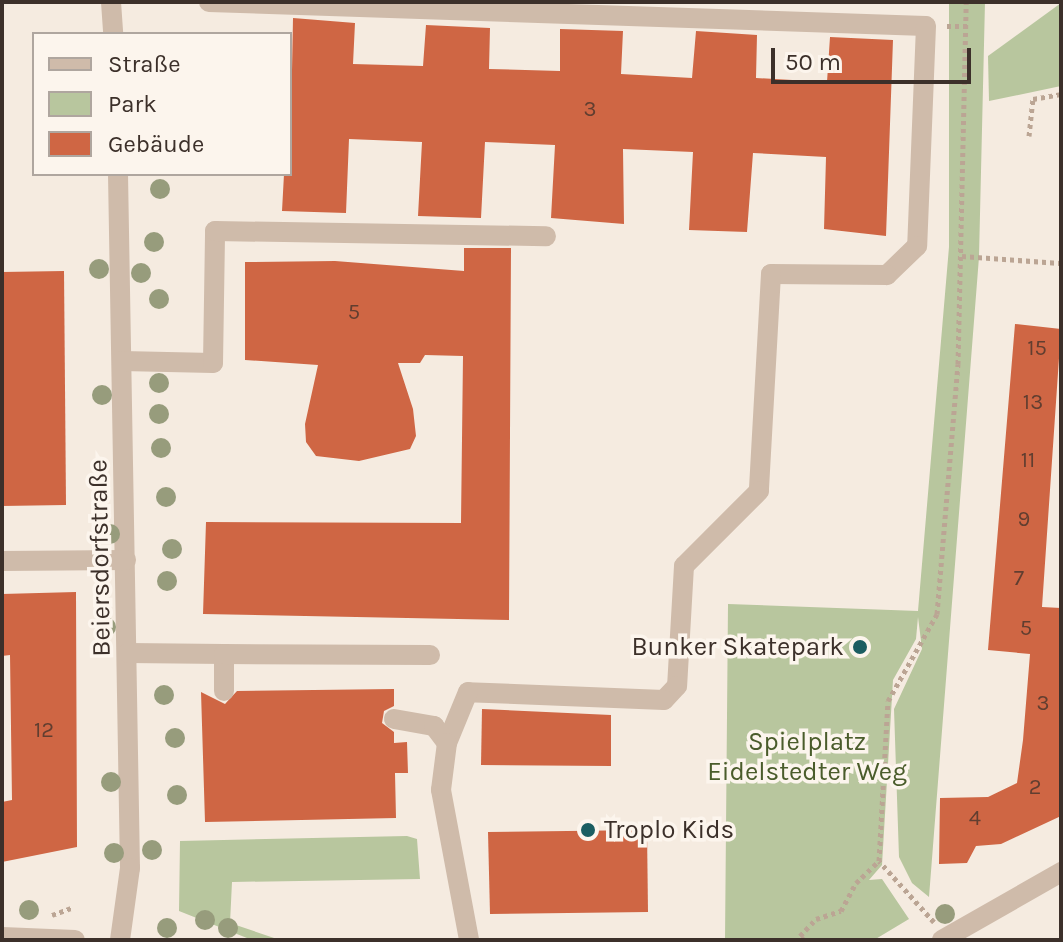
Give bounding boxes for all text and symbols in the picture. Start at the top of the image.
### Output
legend [32,32,292,176]
scale bar [775,32,975,82]
text: 50 m [785,48,841,76]
text: Straße [108,50,180,78]
text: Park [108,90,157,118]
house number: 3 [584,97,596,123]
text: Gebäude [108,130,204,158]
house number: 5 [348,300,360,326]
house number: 15 [1027,336,1047,362]
house number: 13 [1023,390,1043,416]
house number: 11 [1021,448,1035,474]
street label: Beiersdorfstraße [83,459,117,657]
house number: 9 [1018,507,1030,533]
house number: 7 [1014,566,1024,592]
house number: 5 [1020,616,1032,642]
place label: Bunker Skatepark [631,631,844,663]
marker: Bunker Skatepark [851,638,869,656]
house number: 3 [1037,691,1049,717]
house number: 12 [34,718,54,744]
park label: Spielplatz Eidelstedter Weg [707,726,907,788]
house number: 2 [1029,775,1041,801]
house number: 4 [969,806,981,832]
place label: Troplo Kids [604,814,734,846]
marker: Troplo Kids [579,821,597,839]

